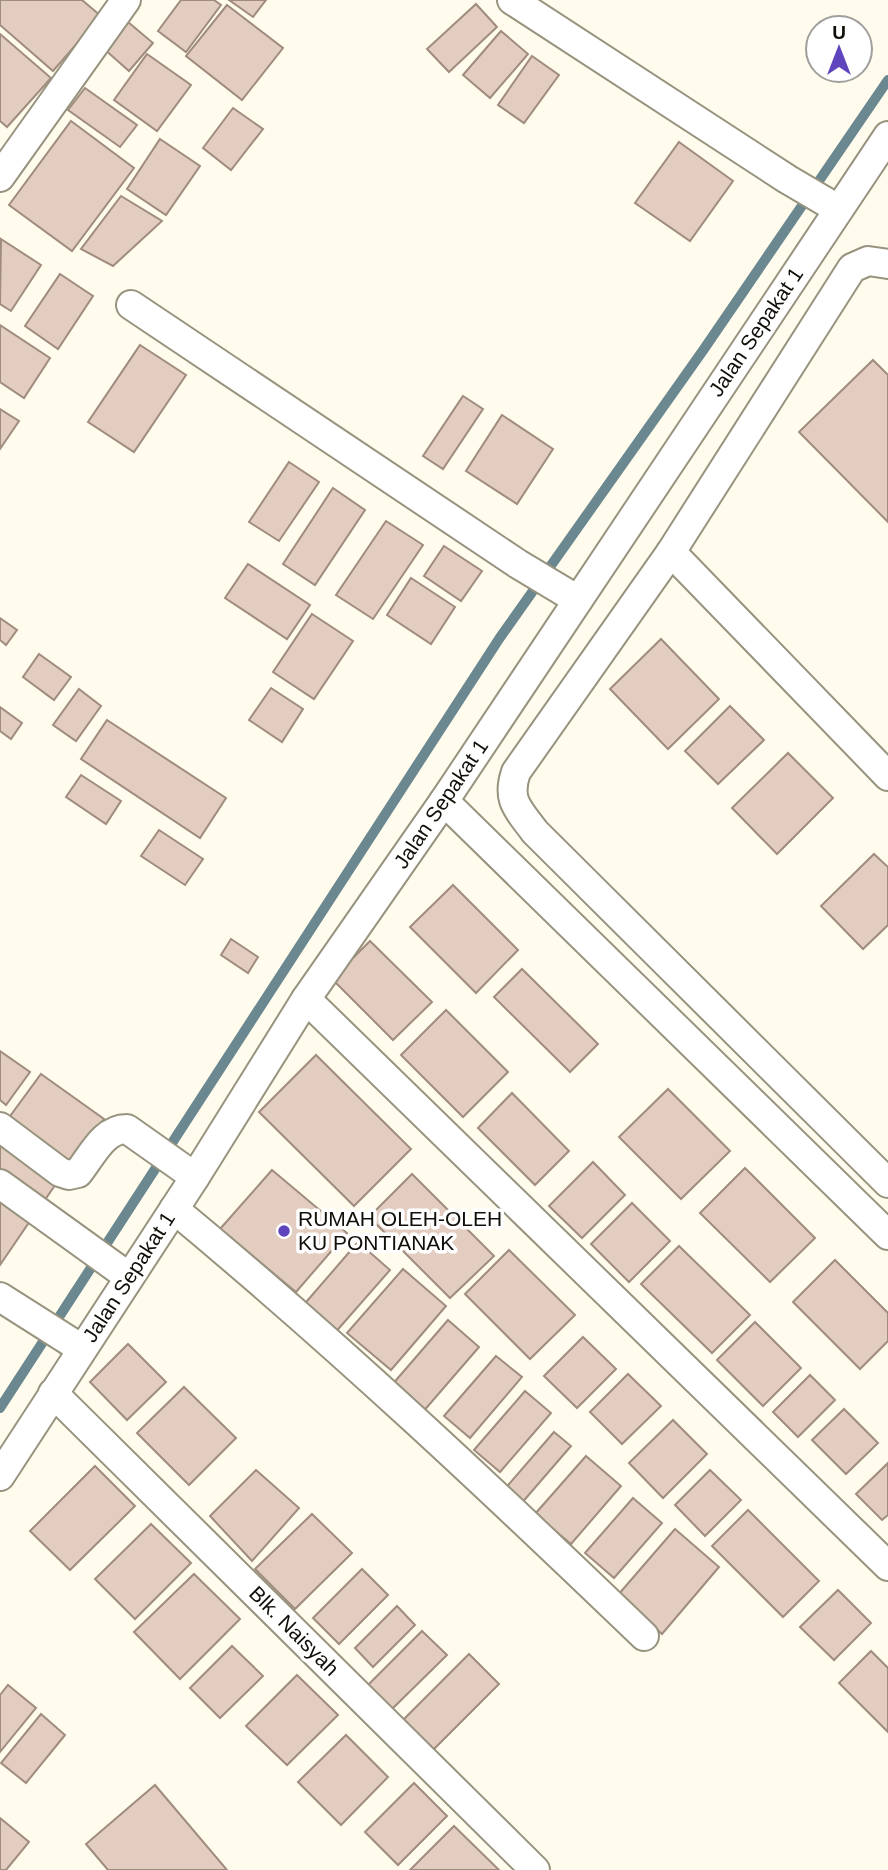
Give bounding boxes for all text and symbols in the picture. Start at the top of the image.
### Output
north arrow [804,14,874,84]
text: U [832,22,846,43]
street label: Jalan Sepakat 1 [704,263,807,401]
street label: Jalan Sepakat 1 [389,735,492,873]
street label: Jalan Sepakat 1 [78,1207,179,1346]
place label: RUMAH OLEH-OLEH KU PONTIANAK [298,1207,502,1254]
marker: RUMAH OLEH-OLEH KU PONTIANAK [276,1223,292,1239]
street label: Blk. Naisyah [245,1581,344,1680]

